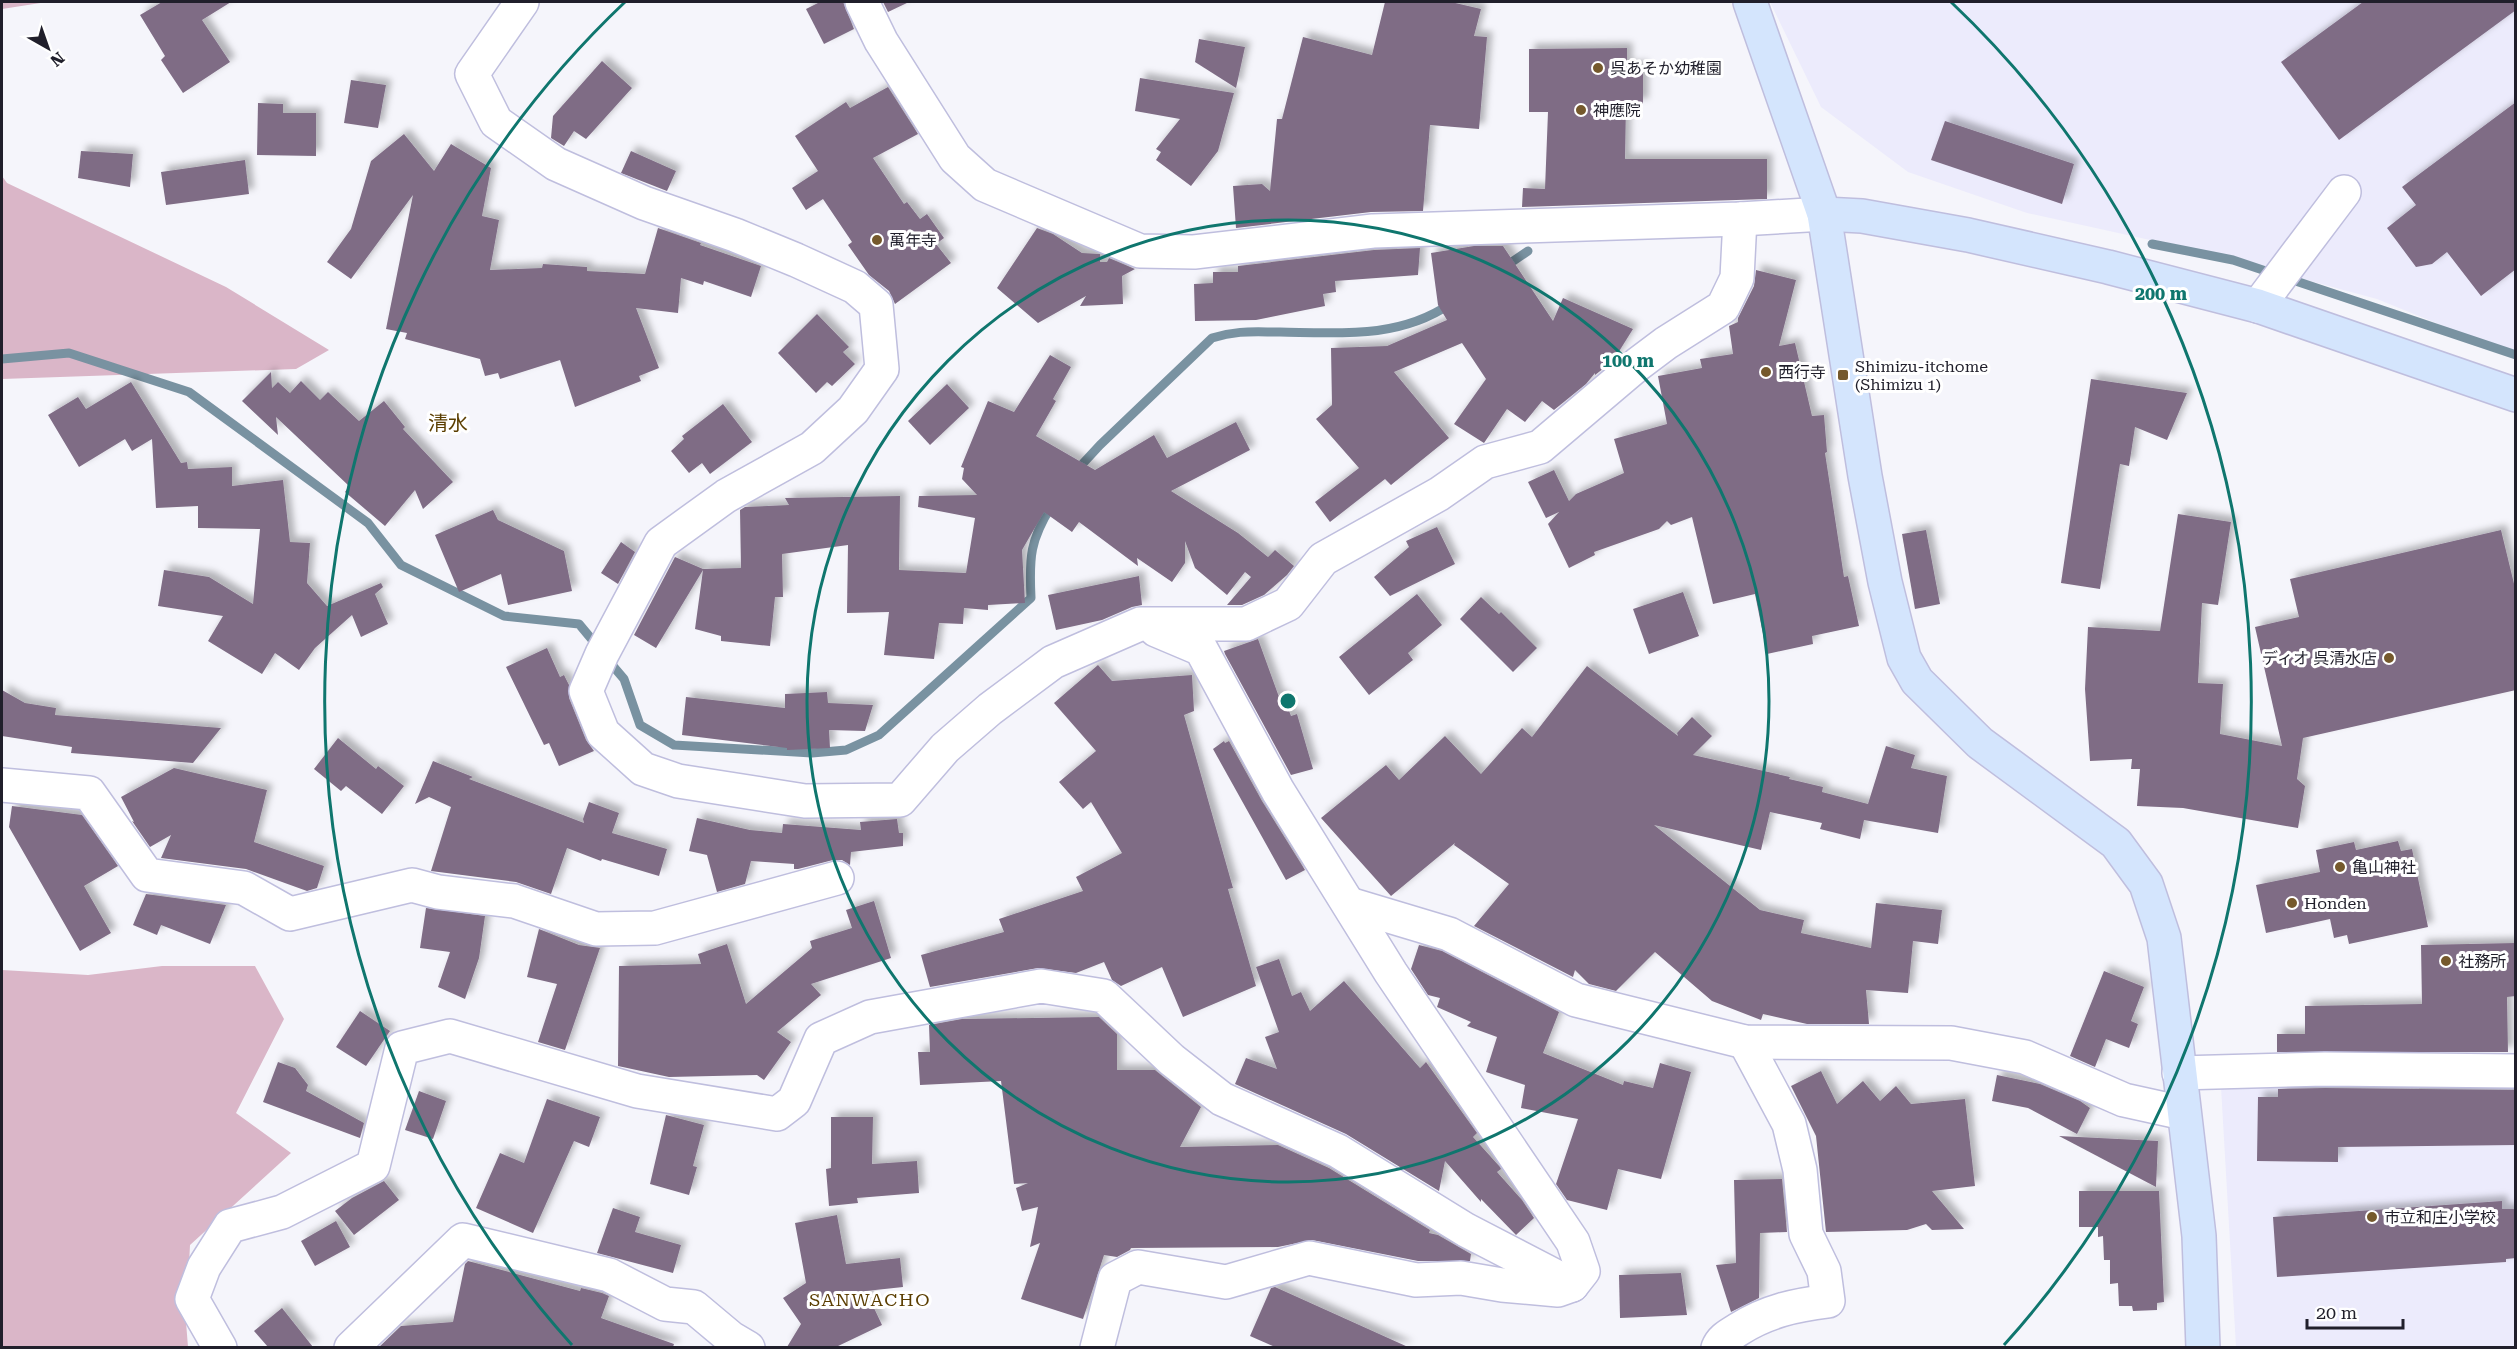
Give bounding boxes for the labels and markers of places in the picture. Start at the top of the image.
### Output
place label: 呉あそか幼稚園 [1610,59,1722,78]
marker: 呉あそか幼稚園 [1591,61,1605,75]
place label: 神應院 [1593,101,1641,120]
marker: 神應院 [1574,103,1588,117]
place label: 萬年寺 [889,231,937,250]
marker: 萬年寺 [870,233,884,247]
place label: Shimizu-itchome (Shimizu 1) [1855,357,1988,394]
place label: 西行寺 [1778,363,1826,382]
marker: 西行寺 [1759,365,1773,379]
marker: Shimizu-itchome (Shimizu 1) [1836,368,1850,382]
place label: ディオ 呉清水店 [2262,649,2377,668]
marker: ディオ 呉清水店 [2382,651,2396,665]
centre of rings [1278,691,1298,711]
place label: 亀山神社 [2352,858,2416,877]
marker: 亀山神社 [2333,860,2347,874]
place label: Honden [2304,894,2367,913]
marker: Honden [2285,896,2299,910]
place label: 社務所 [2458,952,2506,971]
marker: 社務所 [2439,954,2453,968]
place label: 市立和庄小学校 [2384,1208,2496,1227]
marker: 市立和庄小学校 [2365,1210,2379,1224]

